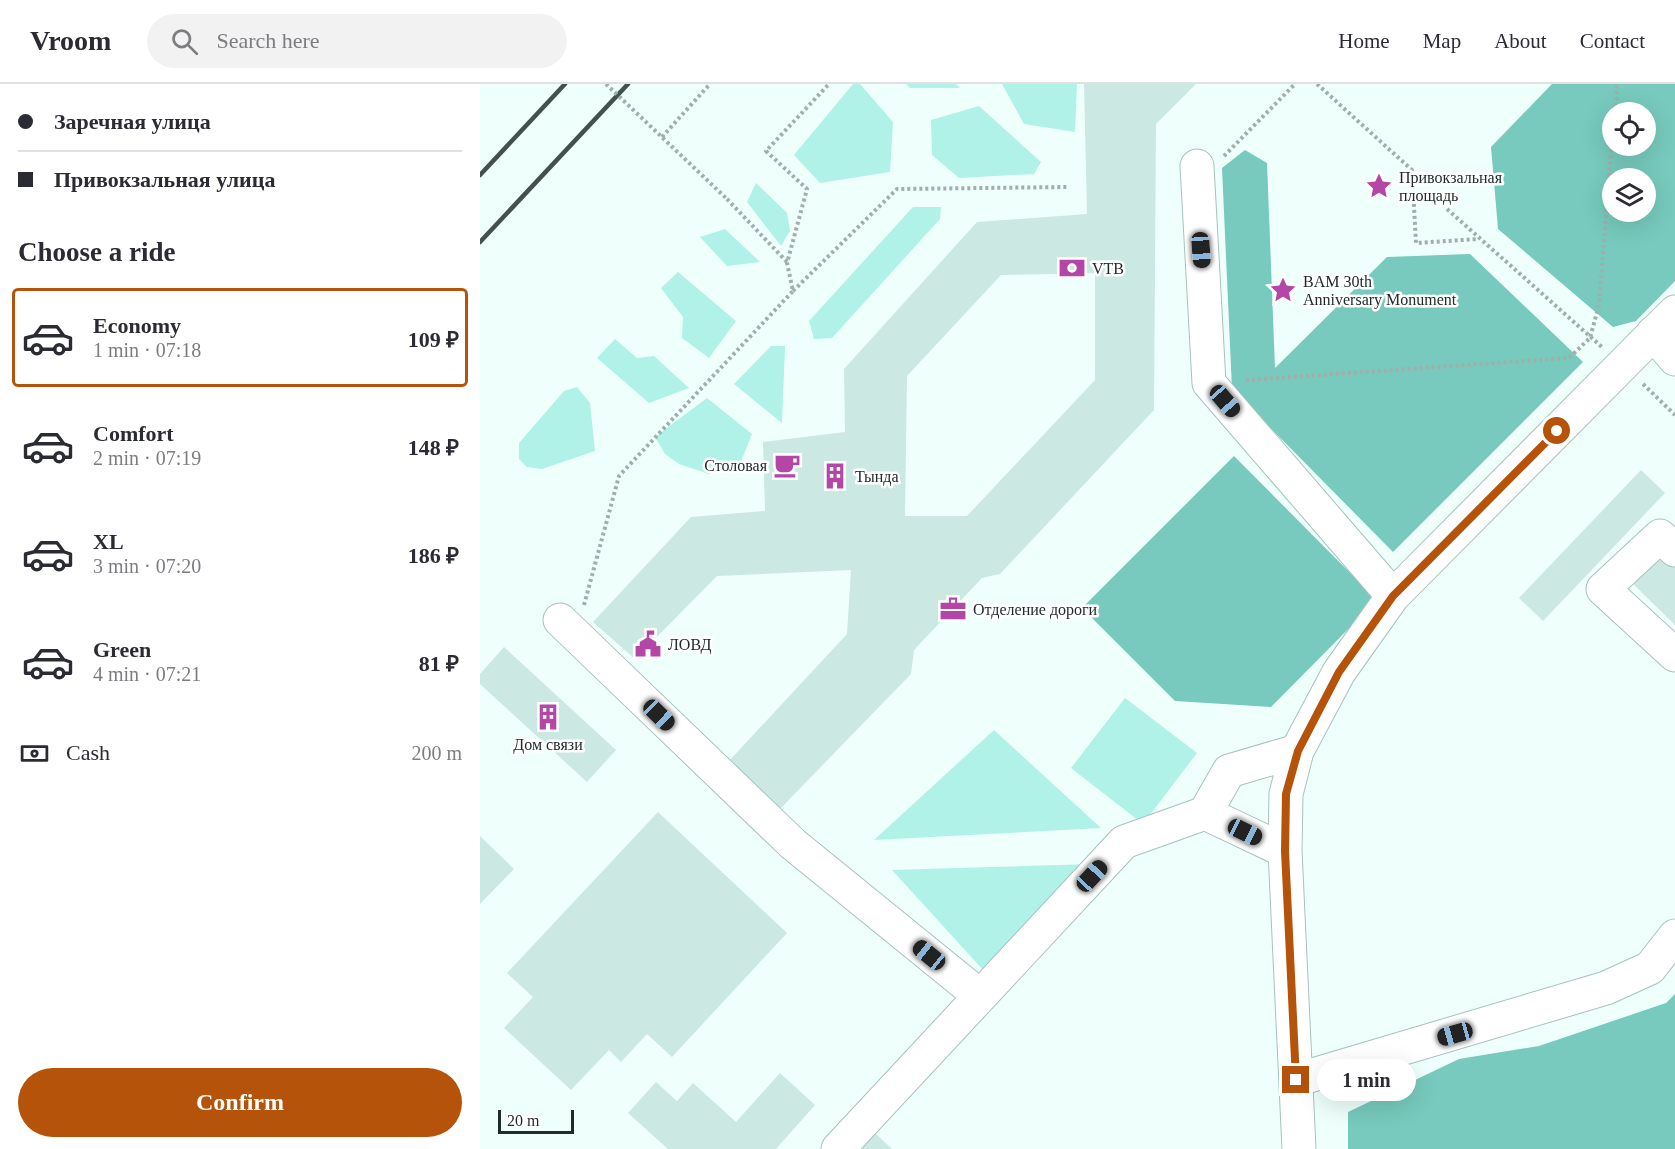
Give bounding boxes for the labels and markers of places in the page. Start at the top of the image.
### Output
place label: Привокзальная площадь [1399,169,1503,205]
place icon: Привокзальная площадь [1364,171,1394,201]
bank icon: VTB [1057,253,1087,283]
place label: VTB [1092,260,1124,277]
place label: BAM 30th Anniversary Monument [1303,273,1457,309]
place icon: BAM 30th Anniversary Monument [1268,275,1298,305]
cafe icon: Столовая [772,450,802,480]
place label: Столовая [704,457,768,474]
building icon: Тында [820,461,850,491]
place label: Тында [855,468,899,486]
office icon: Отделение дороги [938,594,968,624]
place label: Отделение дороги [973,601,1098,619]
public building icon: ЛОВД [633,629,663,659]
place label: ЛОВД [668,636,711,654]
building icon: Дом связи [533,702,563,732]
place label: Дом связи [513,736,583,754]

